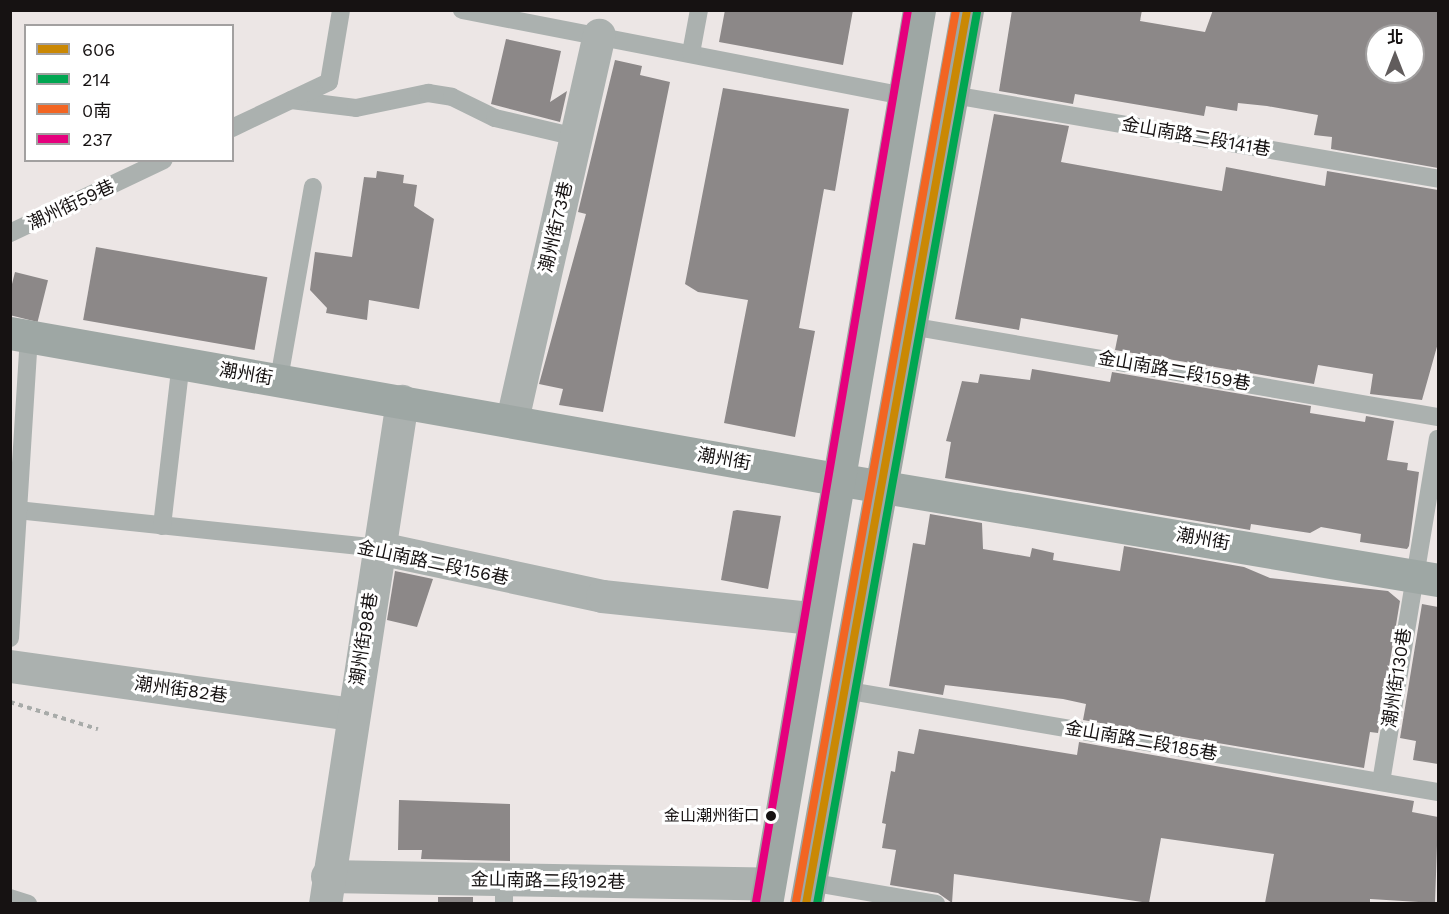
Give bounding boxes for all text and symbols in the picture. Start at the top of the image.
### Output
legend [24,24,234,162]
north arrow [1365,24,1425,84]
text: 北 [1387,28,1403,47]
text: 606 [82,39,115,60]
text: 214 [82,69,111,90]
text: 0南 [82,100,111,121]
street label: 金山南路二段141巷 [1120,113,1272,161]
text: 237 [82,129,112,150]
street label: 潮州街59巷 [24,175,118,235]
street label: 潮州街73巷 [535,179,577,275]
street label: 金山南路二段159巷 [1096,347,1252,395]
street label: 潮州街 [218,359,274,389]
street label: 潮州街 [696,444,752,474]
street label: 潮州街 [1175,524,1231,554]
street label: 金山南路二段156巷 [355,536,511,590]
street label: 潮州街98巷 [346,591,382,687]
street label: 潮州街130巷 [1378,627,1416,729]
street label: 潮州街82巷 [133,673,229,707]
street label: 金山南路二段185巷 [1063,717,1219,765]
place label: 金山潮州街口 [664,806,760,826]
marker: 金山潮州街口 [765,810,777,822]
street label: 金山南路二段192巷 [471,869,625,893]

